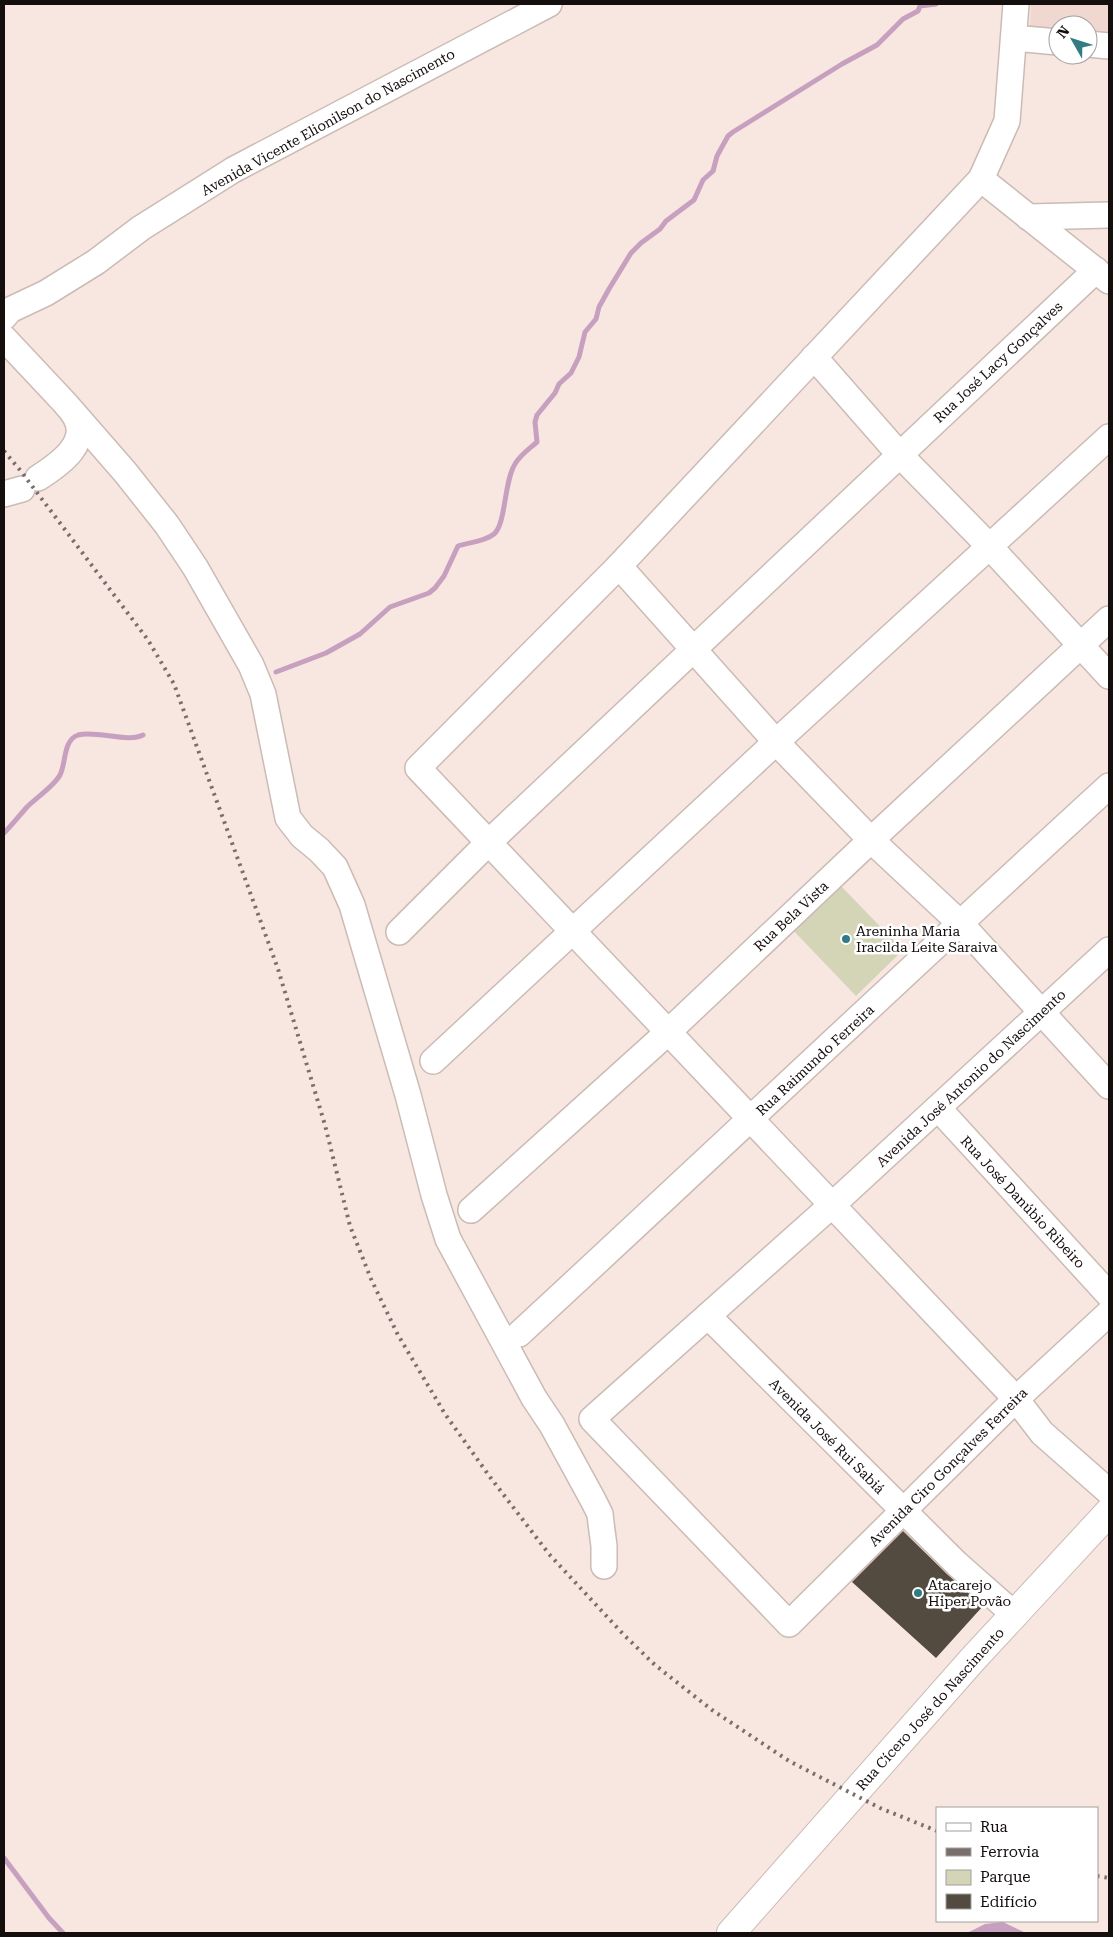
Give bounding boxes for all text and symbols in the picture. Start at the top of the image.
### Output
north arrow [1048,15,1098,65]
text: N [1053,22,1073,41]
street label: Avenida Vicente Elionilson do Nascimento [199,45,457,199]
street label: Rua José Lacy Gonçalves [930,298,1066,426]
street label: Rua Bela Vista [751,877,832,954]
place label: Areninha Maria Iracilda Leite Saraiva [856,923,998,955]
marker: Areninha Maria Iracilda Leite Saraiva [840,933,852,945]
street label: Avenida José Antonio do Nascimento [873,986,1069,1170]
street label: Rua Raimundo Ferreira [753,1001,877,1119]
street label: Rua José Danúbio Ribeiro [958,1133,1088,1271]
street label: Avenida José Rui Sabiá [766,1375,888,1497]
street label: Avenida Ciro Gonçalves Ferreira [866,1384,1031,1549]
place label: Atacarejo Hiper Povão [928,1577,1011,1609]
marker: Atacarejo Hiper Povão [912,1587,924,1599]
street label: Rua Cícero José do Nascimento [853,1624,1007,1794]
legend [936,1807,1098,1922]
text: Rua [980,1818,1008,1836]
text: Ferrovia [980,1843,1039,1861]
text: Parque [980,1868,1031,1886]
text: Edifício [980,1893,1037,1911]

